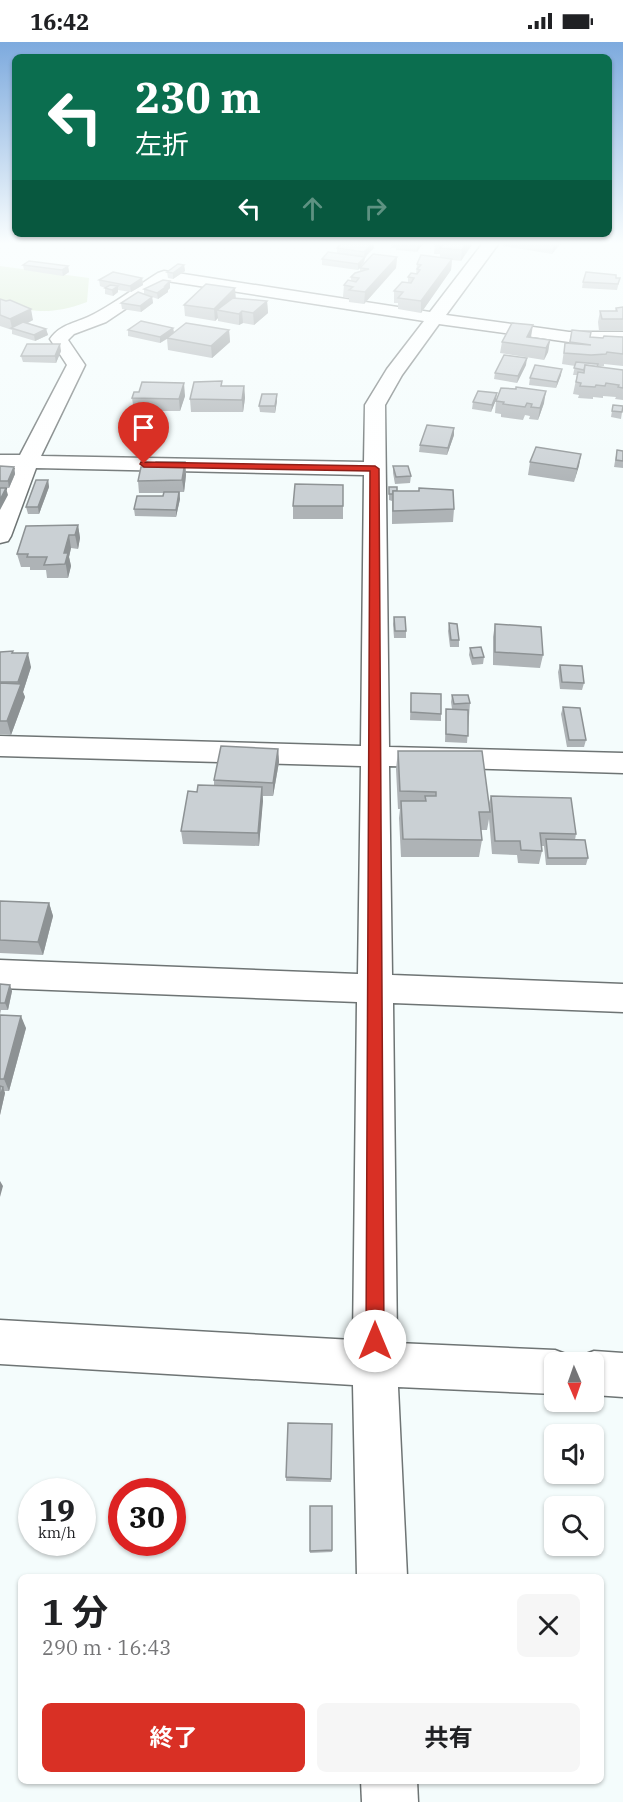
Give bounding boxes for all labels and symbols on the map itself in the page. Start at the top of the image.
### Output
pin [118,402,169,464]
position arrow [343,1309,407,1373]
north arrow [544,1352,604,1412]
speed limit sign: 30 [108,1478,186,1556]

